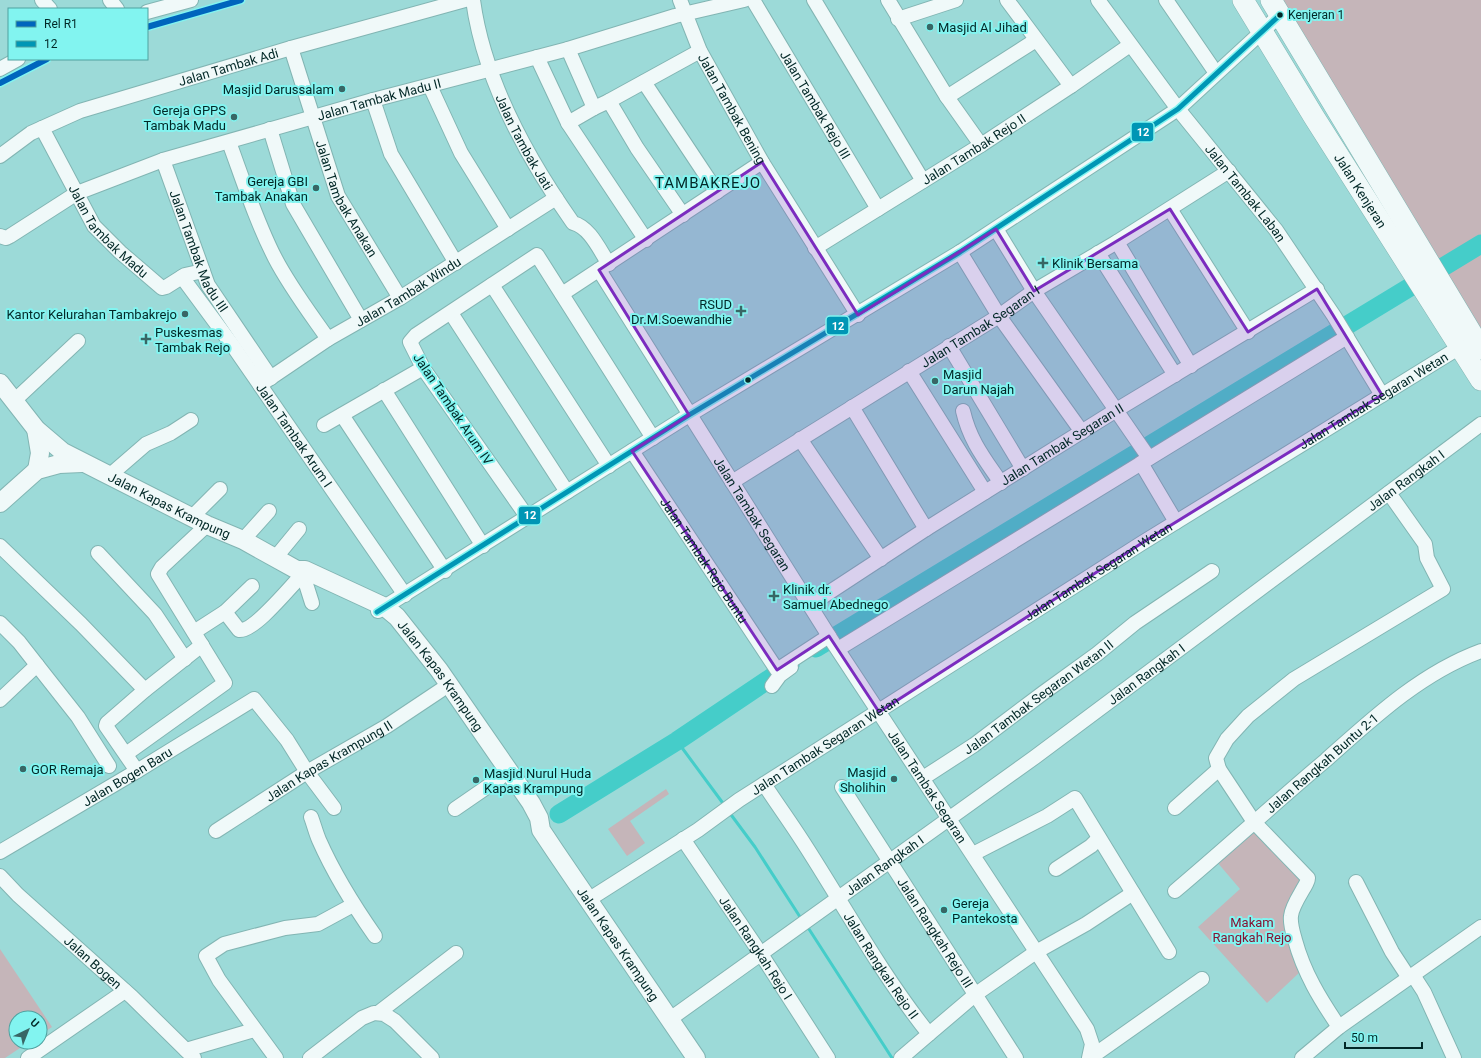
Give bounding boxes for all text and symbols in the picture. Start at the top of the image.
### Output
legend [8,8,148,60]
place label: Kenjeran 1 [1288,8,1344,22]
marker: Kenjeran 1 [1275,10,1285,20]
text: Rel R1 [44,17,78,31]
place label: Masjid Al Jihad [938,20,1027,35]
marker: Masjid Al Jihad [925,22,935,32]
text: 12 [44,37,58,51]
street label: Jalan Tambak Adi [177,45,280,89]
street label: Jalan Tambak Rejo III [777,48,854,162]
street label: Jalan Tambak Bening [695,51,769,167]
street label: Jalan Tambak Madu II [315,75,443,123]
place label: Masjid Darussalam [223,82,334,97]
marker: Masjid Darussalam [337,84,347,94]
street label: Jalan Tambak Jati [493,92,556,193]
place label: Gereja GPPS Tambak Madu [143,103,226,133]
street label: Jalan Tambak Rejo II [919,110,1028,187]
marker: Gereja GPPS Tambak Madu [229,112,239,122]
line badge: 12 [1131,122,1154,142]
text: 12 [1137,126,1149,139]
street label: Jalan Tambak Anakan [313,138,381,259]
street label: Jalan Tambak Laban [1202,141,1289,244]
street label: Jalan Kenjeran [1331,150,1390,231]
place label: Gereja GBI Tambak Anakan [215,174,308,204]
district label: TAMBAKREJO [655,174,761,192]
street label: Jalan Tambak Madu [66,182,151,280]
marker: Gereja GBI Tambak Anakan [311,183,321,193]
street label: Jalan Tambak Madu III [167,188,231,315]
street label: Jalan Tambak Windu [353,254,463,329]
place label: Klinik Bersama [1052,256,1138,271]
marker: Klinik Bersama [1037,257,1049,269]
street label: Jalan Tambak Segaran I [918,282,1042,370]
place label: RSUD Dr.M.Soewandhie [631,297,732,327]
marker: RSUD Dr.M.Soewandhie [735,305,747,317]
place label: Kantor Kelurahan Tambakrejo [6,307,177,322]
marker: Kantor Kelurahan Tambakrejo [180,309,190,319]
line badge: 12 [826,316,849,335]
text: 12 [832,320,844,333]
place label: Puskesmas Tambak Rejo [155,325,230,355]
marker: Puskesmas Tambak Rejo [140,333,152,345]
street label: Jalan Tambak Segaran Wetan [1296,349,1451,452]
street label: Jalan Tambak Arum IV [410,351,496,468]
place label: Masjid Darun Najah [943,367,1014,397]
unlabelled marker [743,375,753,385]
marker: Masjid Darun Najah [930,376,940,386]
street label: Jalan Tambak Arum I [253,380,336,490]
street label: Jalan Tambak Segaran II [998,400,1126,488]
street label: Jalan Rangkah I [1364,447,1447,514]
street label: Jalan Tambak Segaran [711,454,794,574]
street label: Jalan Kapas Krampung [106,469,233,541]
street label: Jalan Tambak Rejo Buntu [657,495,751,626]
line badge: 12 [518,506,541,525]
text: 12 [524,509,536,522]
street label: Jalan Tambak Segaran Wetan [1022,519,1175,624]
place label: Klinik dr. Samuel Abednego [783,582,888,612]
marker: Klinik dr. Samuel Abednego [768,590,780,602]
street label: Jalan Kapas Krampung [395,617,487,734]
street label: Jalan Tambak Segaran Wetan II [961,637,1116,757]
street label: Jalan Rangkah I [1105,640,1188,708]
street label: Jalan Tambak Segaran Wetan [748,693,901,798]
street label: Jalan Rangkah Buntu 2-1 [1263,710,1381,816]
street label: Jalan Kapas Krampung II [263,717,395,804]
street label: Jalan Tambak Segaran [885,727,970,846]
street label: Jalan Bogen Baru [80,744,175,809]
place label: GOR Remaja [31,762,104,777]
marker: GOR Remaja [18,764,28,774]
place label: Masjid Sholihin [840,765,886,795]
place label: Masjid Nurul Huda Kapas Krampung [484,766,591,796]
marker: Masjid Sholihin [889,774,899,784]
marker: Masjid Nurul Huda Kapas Krampung [471,775,481,785]
street label: Jalan Rangkah I [843,832,926,898]
street label: Jalan Rangkah Rejo III [895,875,976,990]
street label: Jalan Kapas Krampung [574,884,662,1004]
street label: Jalan Rangkah Rejo I [716,893,796,1002]
place label: Gereja Pantekosta [952,896,1018,926]
marker: Gereja Pantekosta [939,905,949,915]
street label: Jalan Rangkah Rejo II [841,909,922,1021]
park label: Makam Rangkah Rejo [1212,915,1292,945]
street label: Jalan Bogen [61,933,125,992]
north arrow [8,1010,48,1050]
text: U [27,1016,42,1030]
scale bar [1345,1024,1422,1050]
text: 50 m [1351,1031,1378,1045]

